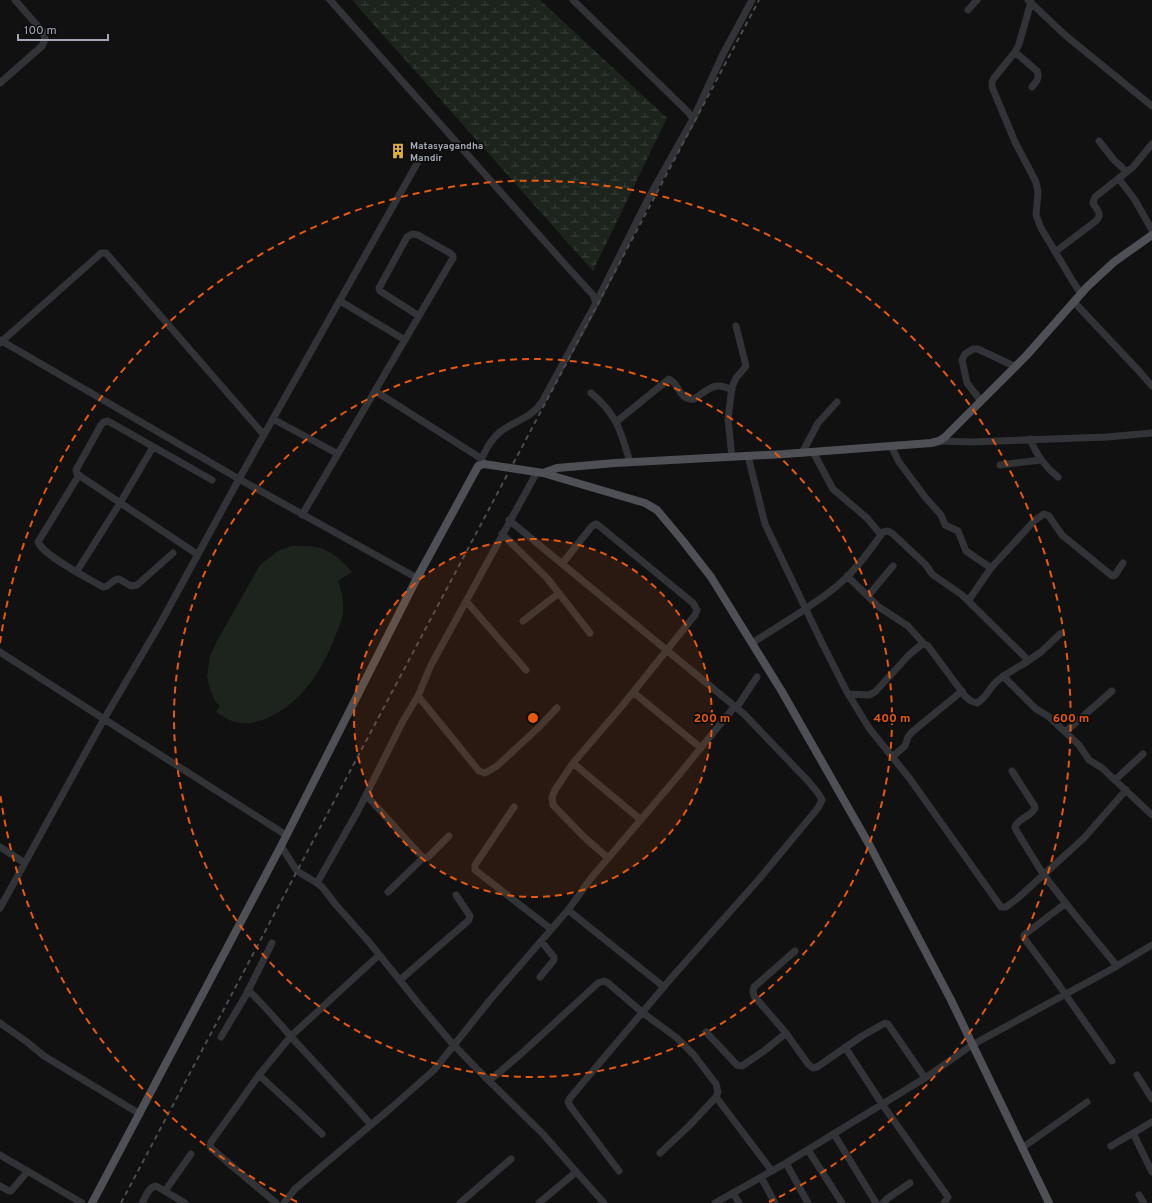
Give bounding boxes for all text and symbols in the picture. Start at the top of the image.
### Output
scale bar [18,16,108,42]
text: 100 m [24,23,57,39]
place label: Matasyagandha Mandir [410,140,483,165]
building icon: Matasyagandha Mandir [389,142,407,160]
centre of rings [526,711,540,725]
text: 200 m [694,711,730,727]
text: 400 m [873,711,911,727]
text: 600 m [1053,711,1089,727]

